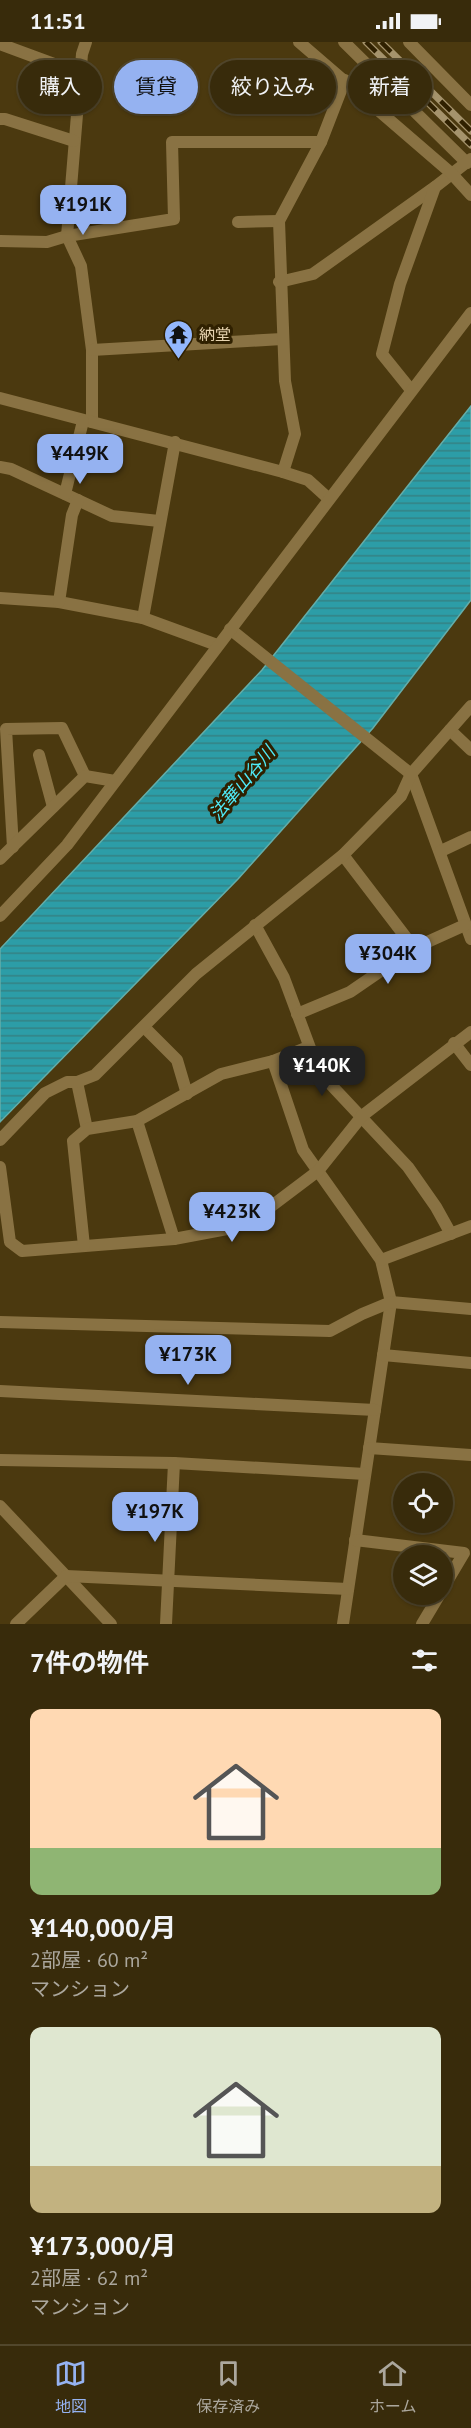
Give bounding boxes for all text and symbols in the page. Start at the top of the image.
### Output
text: 11:51 [30,7,86,35]
chip: 購入 [18,60,102,114]
chip: 賃貸 [114,60,198,114]
chip: 絞り込み [210,60,336,114]
chip: 新着 [348,60,432,114]
pin: ¥191K [41,185,125,236]
text: ¥191K [54,191,112,217]
temple icon: 納堂 [162,318,194,360]
place label: 納堂 [199,324,231,344]
pin: ¥449K [38,434,122,485]
text: ¥449K [51,440,109,466]
water label: 法華山谷川 [204,740,281,825]
pin: ¥304K [346,934,430,985]
text: ¥304K [359,940,417,966]
pin: ¥140K [280,1046,364,1097]
text: ¥140K [293,1052,351,1078]
pin: ¥423K [190,1192,274,1243]
text: ¥423K [203,1198,261,1224]
pin: ¥173K [146,1335,230,1386]
text: ¥173K [159,1341,217,1367]
map controls [393,1473,453,1605]
button: locate [393,1473,453,1533]
pin: ¥197K [113,1492,197,1543]
text: ¥197K [126,1498,184,1524]
button: layers [393,1545,453,1605]
icon: filters [408,1644,441,1677]
text: 7件の物件 [30,1646,149,1679]
icon: home [182,1748,290,1856]
text: ¥140,000/月 [30,1911,176,1944]
text: 2部屋 · 60 m² [30,1947,148,1973]
text: マンション [30,1976,130,2002]
icon: home [182,2066,290,2174]
text: ¥173,000/月 [30,2229,176,2262]
text: 2部屋 · 62 m² [30,2265,148,2291]
text: マンション [30,2294,130,2320]
tab: 地図 [54,2357,87,2417]
tab: 保存済み [196,2357,260,2417]
tab: ホーム [369,2357,417,2417]

